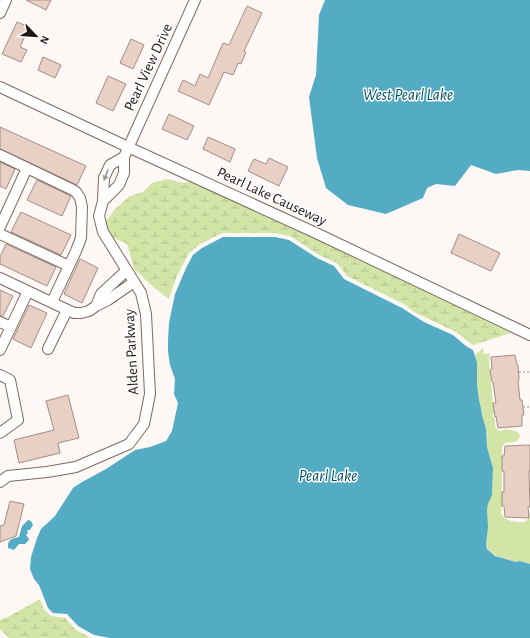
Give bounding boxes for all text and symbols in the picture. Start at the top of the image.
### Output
north arrow [16,16,56,56]
street label: Pearl View Drive [122,21,175,113]
text: N [38,34,51,46]
water label: West Pearl Lake [363,87,453,103]
street label: Pearl Lake Causeway [215,165,329,229]
one-way arrow [103,169,109,181]
street label: Alden Parkway [122,308,141,395]
water label: Pearl Lake [299,468,357,484]

